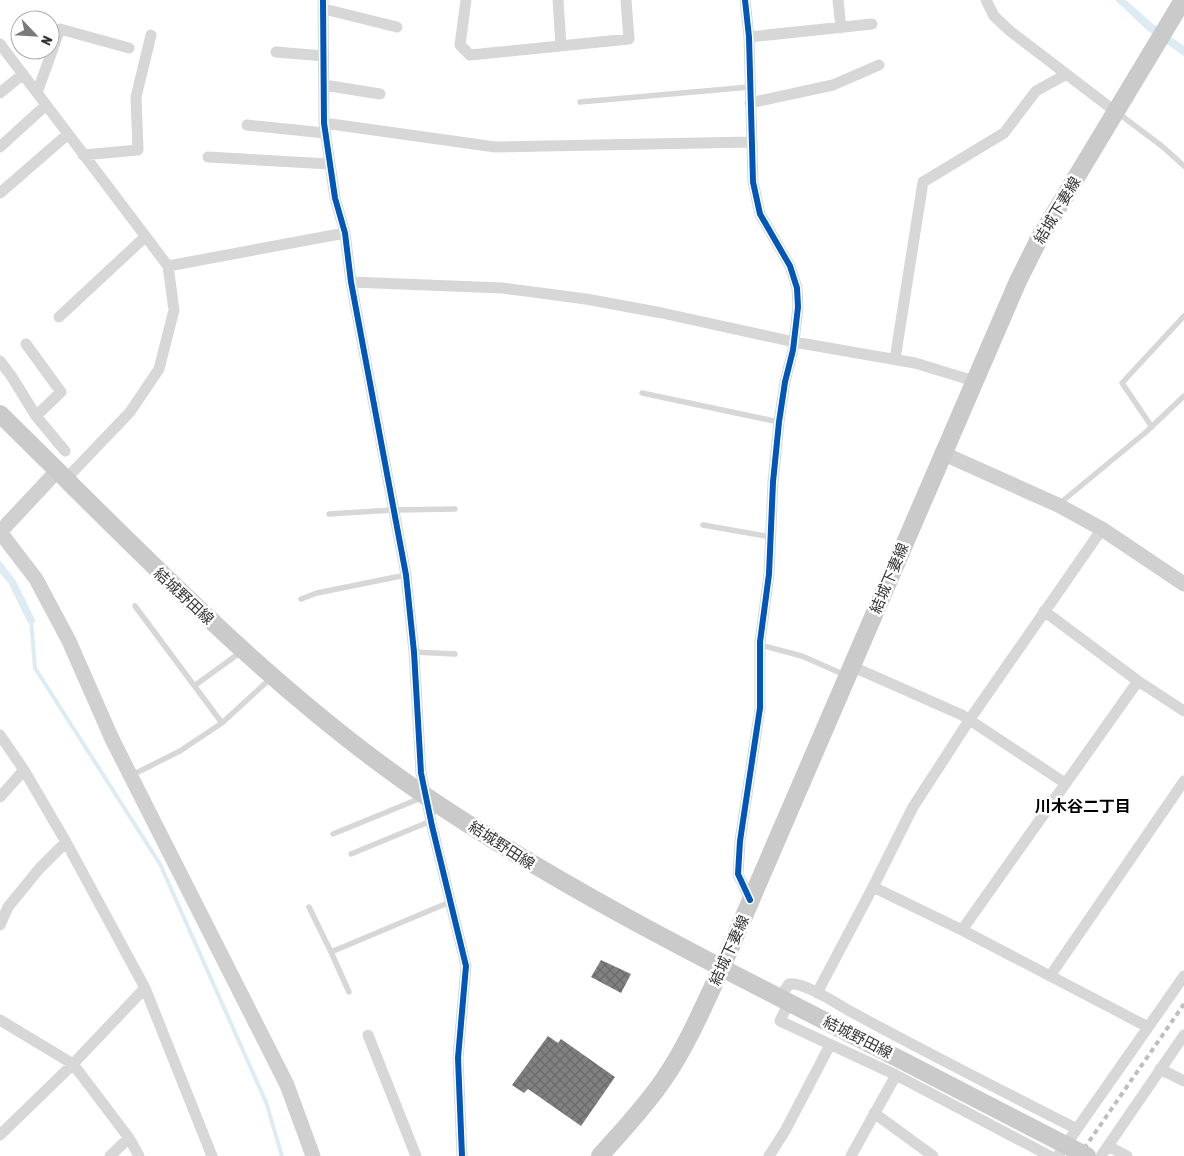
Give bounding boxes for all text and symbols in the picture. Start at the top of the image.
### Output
north arrow [10,10,60,60]
text: N [38,33,56,48]
street label: 結城下妻線 [1030,173,1084,247]
street label: 結城下妻線 [867,540,911,616]
street label: 結城野田線 [151,564,217,628]
district label: 川木谷二丁目 [1035,797,1131,815]
street label: 結城野田線 [466,817,538,873]
street label: 結城下妻線 [706,912,752,988]
street label: 結城野田線 [821,1012,895,1062]

